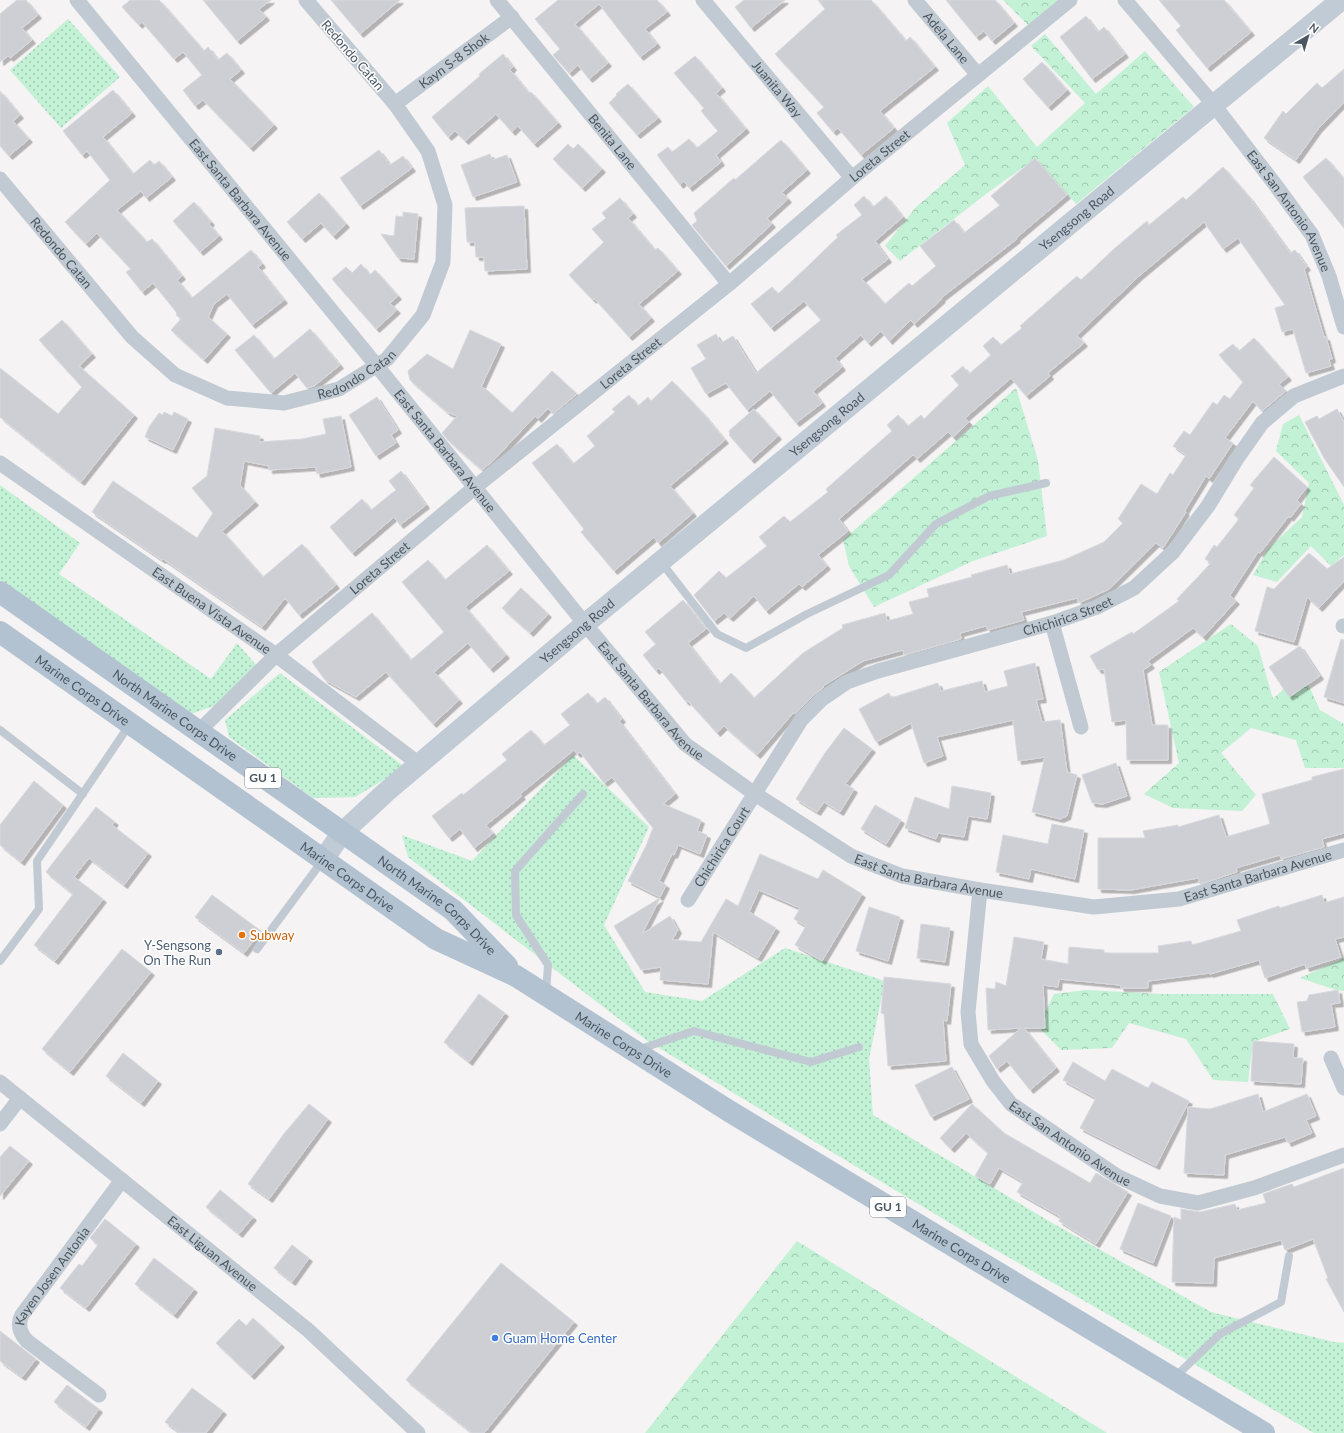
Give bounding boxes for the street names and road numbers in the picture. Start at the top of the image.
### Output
street label: Adela Lane [920,8,973,67]
street label: Redondo Catan [318,17,388,93]
street label: Kayn S-8 Shok [415,29,492,92]
street label: Juanita Way [749,57,806,121]
street label: Benita Lane [585,111,640,173]
street label: Loreta Street [846,126,913,185]
street label: East Santa Barbara Avenue [186,135,295,264]
street label: East San Antonio Avenue [1244,147,1334,274]
street label: Ysengsong Road [1036,183,1117,254]
street label: Redondo Catan [27,214,96,292]
street label: Loreta Street [597,333,664,392]
street label: Redondo Catan [316,347,399,402]
street label: East Santa Barbara Avenue [391,386,500,515]
street label: Ysengsong Road [786,389,867,460]
street label: Loreta Street [346,538,413,598]
street label: East Buena Vista Avenue [149,563,274,657]
street label: Chichirica Street [1021,592,1115,639]
street label: Ysengsong Road [536,595,618,667]
street label: East Santa Barbara Avenue [595,638,707,763]
street label: Marine Corps Drive [32,651,133,729]
street label: North Marine Corps Drive [110,666,241,764]
road number: GU 1 [245,768,281,788]
street label: Chichirica Court [690,803,753,890]
street label: Marine Corps Drive [297,838,398,915]
street label: East Santa Barbara Avenue [1182,846,1334,905]
street label: East Santa Barbara Avenue [852,850,1004,901]
street label: North Marine Corps Drive [375,852,500,958]
street label: Marine Corps Drive [572,1008,675,1081]
street label: East San Antonio Avenue [1006,1097,1133,1189]
road number: GU 1 [870,1197,906,1217]
street label: East Liguan Avenue [164,1212,261,1294]
street label: Marine Corps Drive [910,1215,1014,1287]
street label: Kayen Josen Antonia [11,1223,93,1327]

